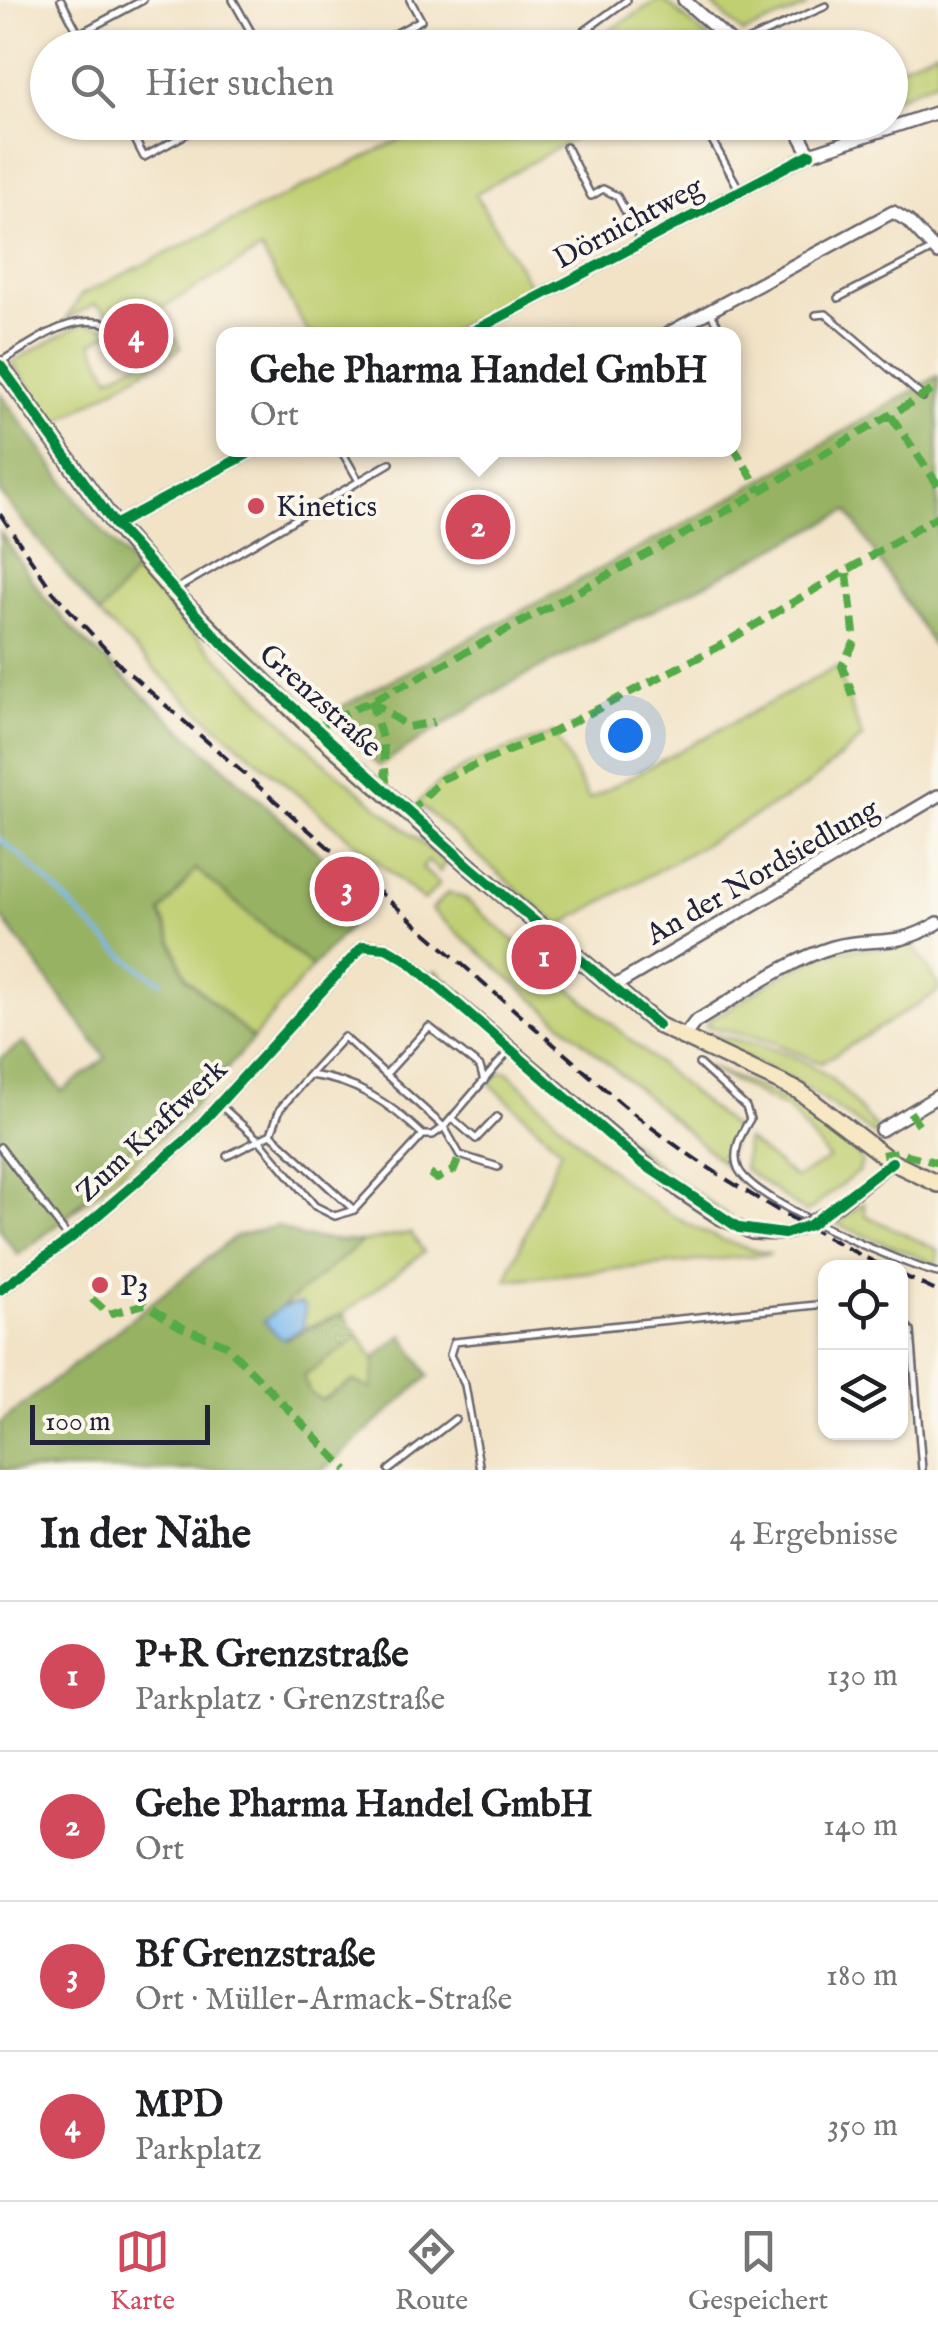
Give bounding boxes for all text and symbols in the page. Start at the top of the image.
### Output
search box [30,30,908,140]
icon: search [65,58,120,113]
text: Hier suchen [145,61,335,109]
street label: Dörnichtweg [548,168,711,279]
pin: 4 [104,298,168,374]
popup [216,327,741,457]
text: Gehe Pharma Handel GmbH [250,348,707,396]
text: Ort [250,396,299,437]
place label: Kinetics [276,489,377,527]
pin: 2 [446,490,510,564]
marker: Kinetics [245,495,267,517]
street label: Grenzstraße [250,636,389,767]
your location [600,710,651,761]
street label: An der Nordsiedlung [639,790,887,955]
pin: 3 [314,852,380,926]
pin: 1 [512,920,576,994]
street label: Zum Kraftwerk [69,1051,237,1211]
map controls [818,1260,908,1440]
button: locate [818,1260,908,1350]
place label: P3 [120,1268,149,1306]
marker: P3 [89,1274,111,1296]
button: layers [818,1350,908,1440]
scale bar [30,1400,210,1444]
text: 100 m [45,1405,111,1440]
text: In der Nähe [40,1509,251,1562]
text: 4 Ergebnisse [730,1515,898,1556]
text: P+R Grenzstraße [135,1632,409,1680]
text: 1 [67,1656,78,1697]
text: 130 m [827,1656,898,1697]
text: Parkplatz · Grenzstraße [135,1680,445,1721]
text: Gehe Pharma Handel GmbH [135,1782,593,1830]
text: 2 [65,1806,80,1847]
text: 140 m [823,1806,898,1847]
text: Ort [135,1830,184,1871]
text: Bf Grenzstraße [135,1932,375,1980]
text: 3 [67,1956,78,1997]
text: 180 m [826,1956,898,1997]
text: Ort · Müller-Armack-Straße [135,1980,512,2021]
text: MPD [135,2082,223,2130]
text: 4 [65,2106,80,2147]
text: 350 m [827,2106,898,2147]
text: Parkplatz [135,2130,261,2171]
tab: Karte [110,2224,175,2319]
tab: Route [395,2224,468,2319]
tab: Gespeichert [688,2224,828,2319]

